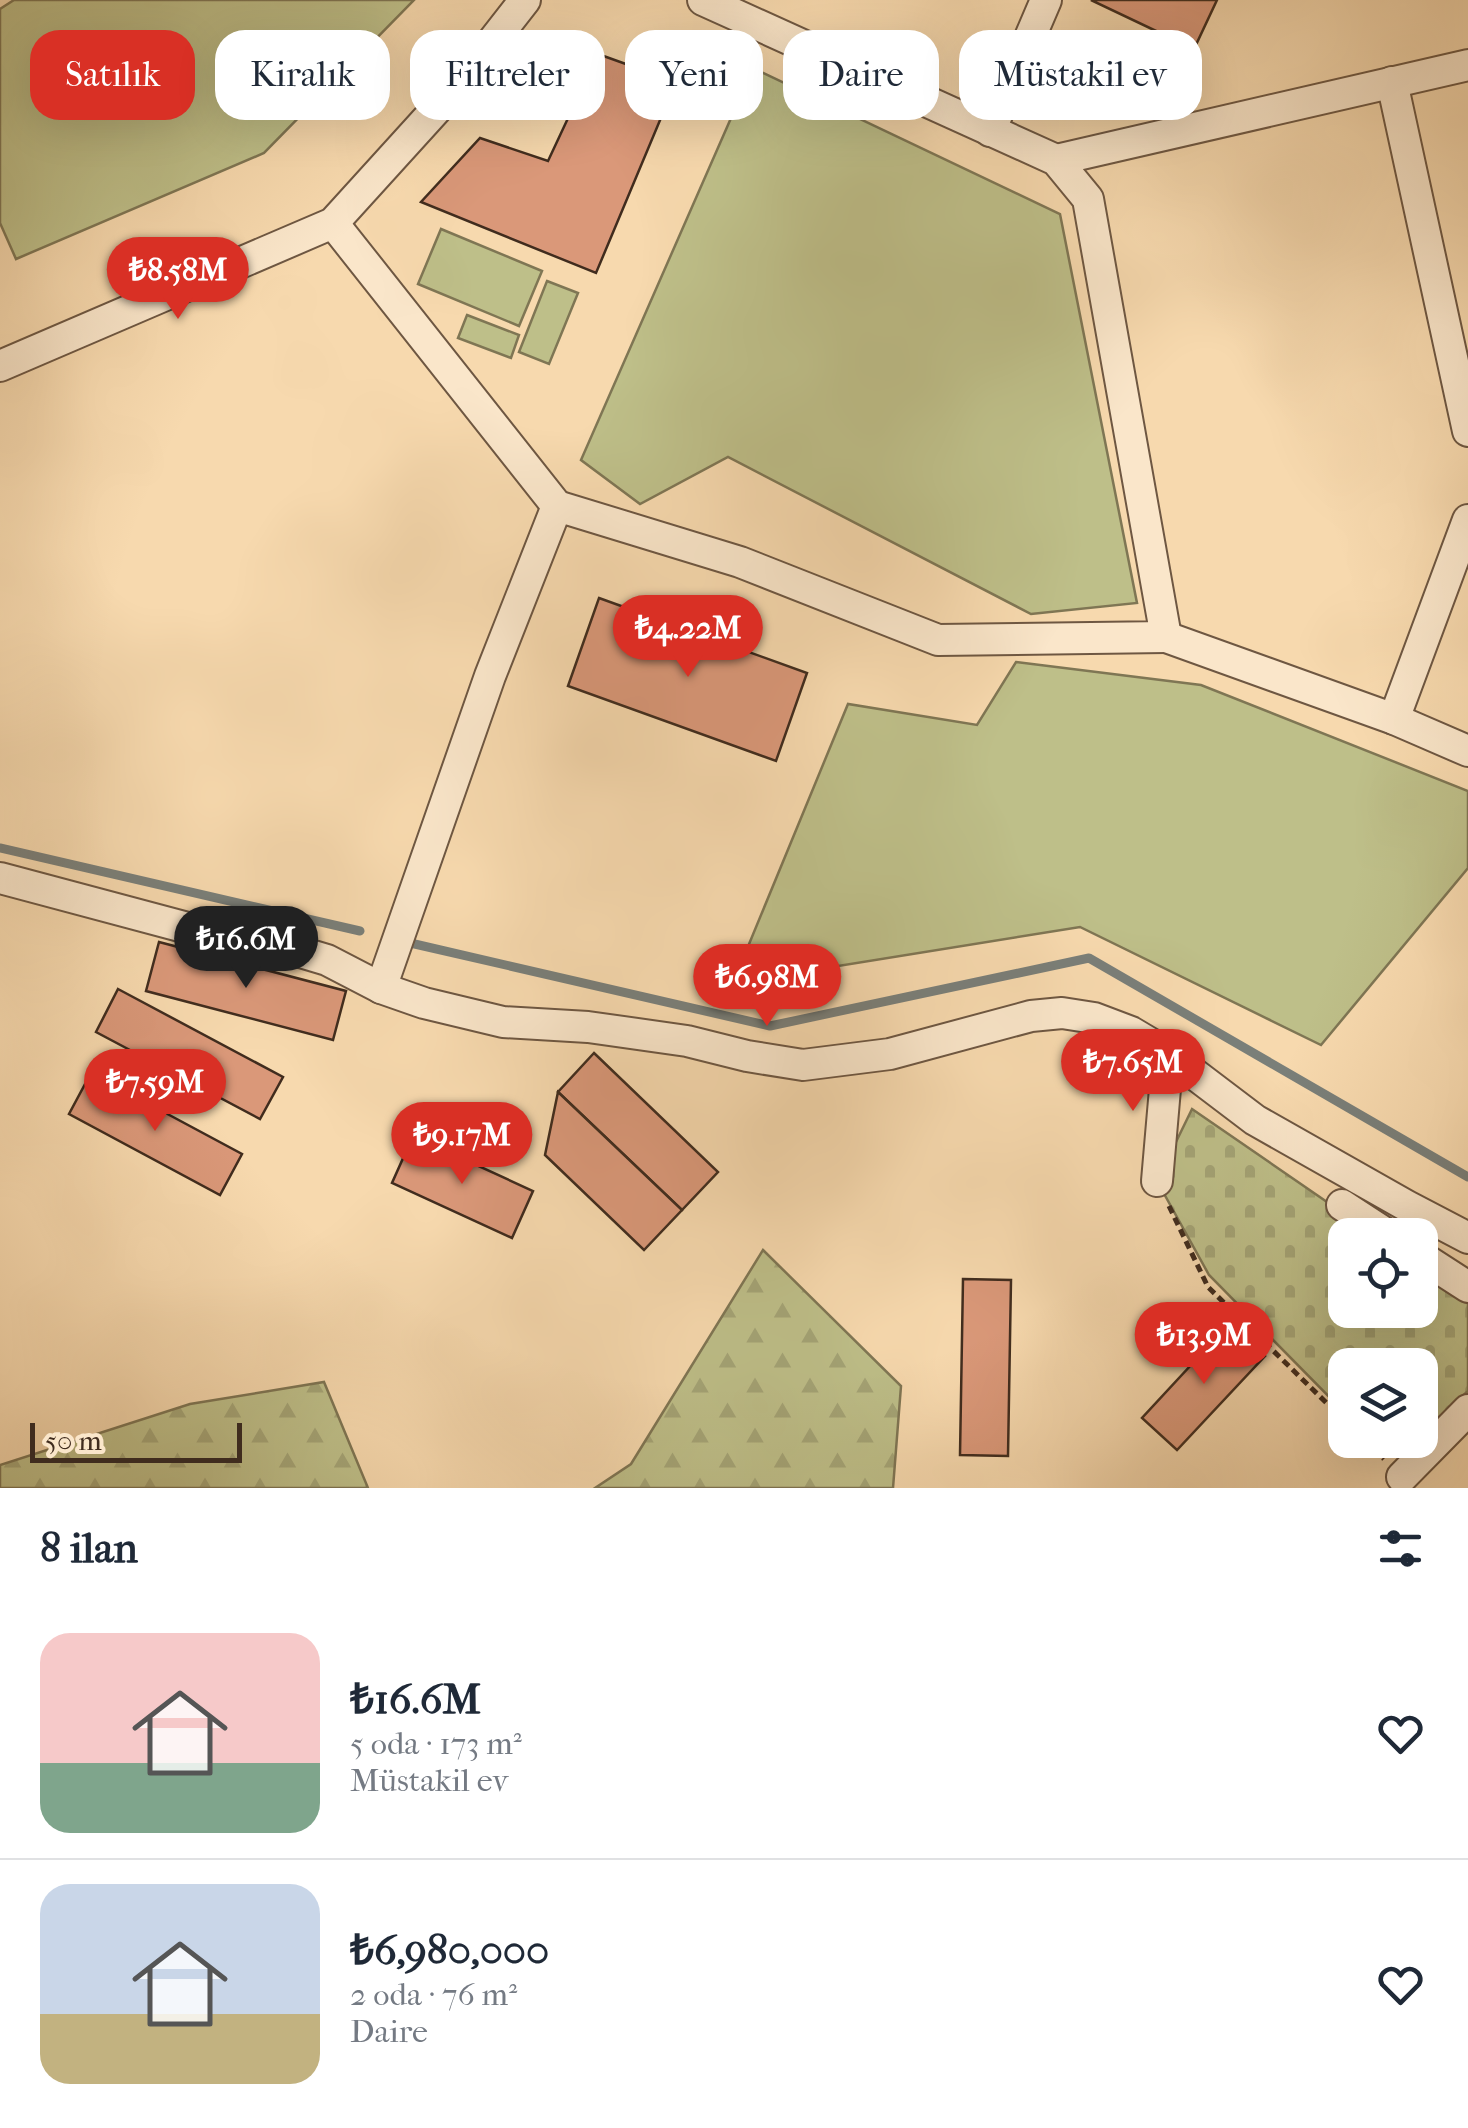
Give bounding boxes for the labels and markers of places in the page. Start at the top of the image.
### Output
pin: ₺8.58M [97,237,259,322]
pin: ₺4.22M [607,595,769,680]
pin: ₺16.6M [165,906,327,991]
pin: ₺6.98M [686,944,848,1029]
pin: ₺7.65M [1052,1029,1214,1114]
pin: ₺7.59M [74,1049,236,1134]
pin: ₺9.17M [381,1102,543,1187]
pin: ₺13.9M [1123,1302,1285,1387]

